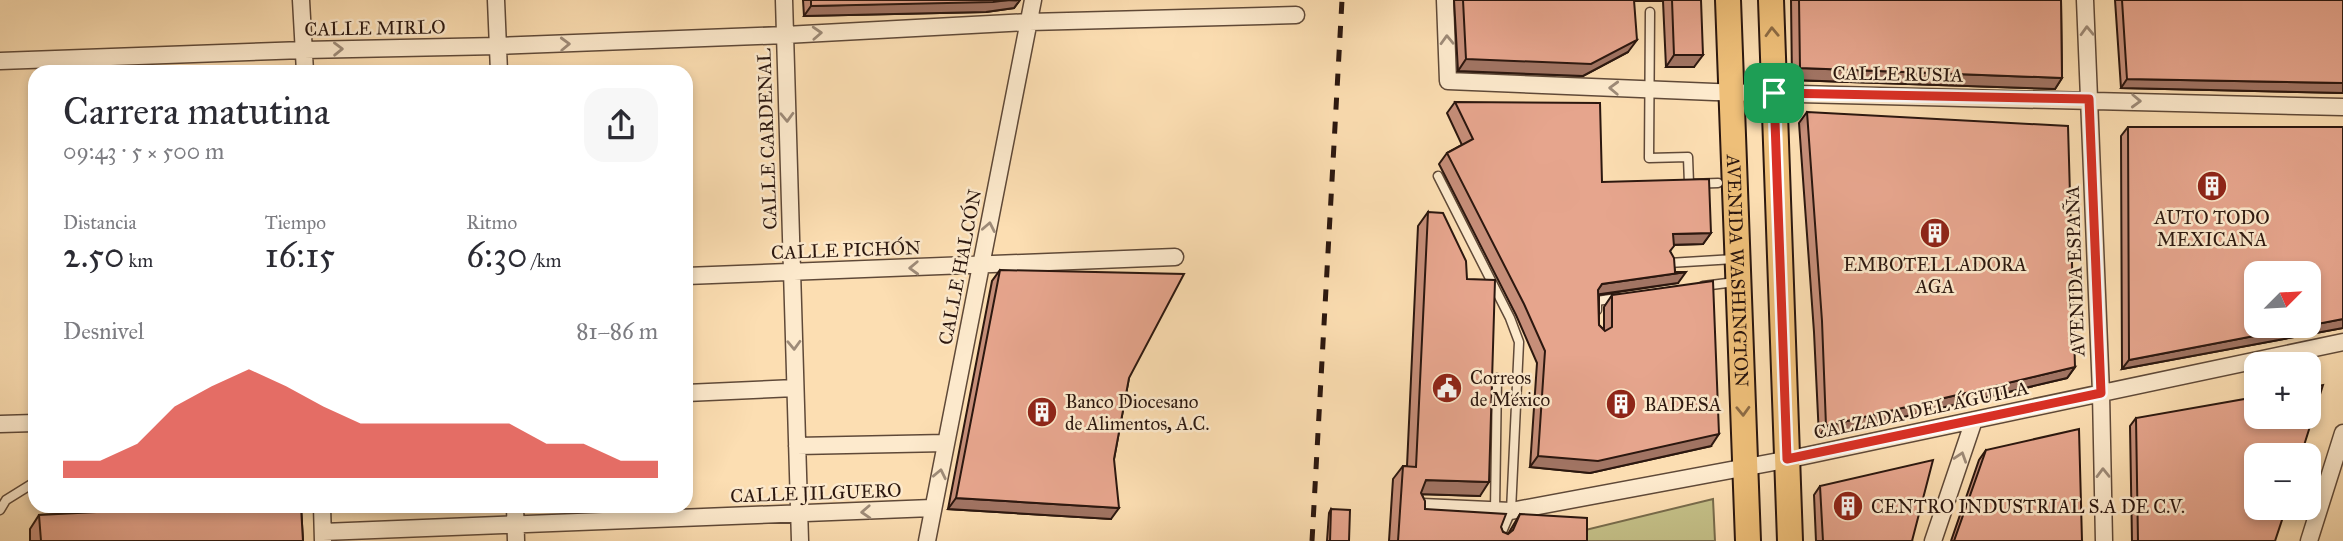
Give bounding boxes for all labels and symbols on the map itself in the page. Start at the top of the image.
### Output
street label: CALLE MIRLO [304,15,446,41]
one-way arrow [2079,25,2094,36]
one-way arrow [812,26,823,41]
one-way arrow [1765,26,1780,37]
one-way arrow [1439,35,1454,46]
one-way arrow [560,36,571,51]
one-way arrow [332,42,343,57]
street label: CALLE CARDENAL [752,48,782,230]
street label: CALLE RUSIA [1832,61,1964,87]
pin [1744,63,1804,123]
one-way arrow [1608,80,1619,95]
one-way arrow [2131,93,2142,108]
one-way arrow [780,112,795,123]
street label: AVENIDA WASHINGTON [1722,153,1754,388]
building icon: AUTO TODO MEXICANA [2195,169,2229,203]
street label: AVENIDA ESPAÑA [2061,185,2090,358]
street label: CALLE HALCÓN [933,187,986,347]
place label: AUTO TODO MEXICANA [2153,206,2270,251]
building icon: EMBOTELLADORA AGA [1918,216,1952,250]
one-way arrow [981,221,996,233]
street label: CALLE PICHÓN [771,235,921,264]
place label: EMBOTELLADORA AGA [1843,253,2027,298]
one-way arrow [908,261,919,276]
north arrow [2244,261,2320,338]
one-way arrow [786,340,802,350]
place label: Correos de México [1470,366,1550,411]
public building icon: Correos de México [1430,371,1464,405]
street label: CALZADA DEL ÁGUILA [1811,375,2031,444]
building icon: BADESA [1604,387,1638,421]
place label: Banco Diocesano de Alimentos, A.C. [1065,390,1209,435]
place label: BADESA [1644,393,1722,416]
building icon: Banco Diocesano de Alimentos, A.C. [1025,395,1059,429]
one-way arrow [1735,406,1750,417]
one-way arrow [1953,451,1967,464]
one-way arrow [2095,467,2110,478]
one-way arrow [931,468,946,480]
street label: CALLE JILGUERO [730,479,902,508]
building icon: CENTRO INDUSTRIAL S.A DE C.V. [1831,489,1865,523]
place label: CENTRO INDUSTRIAL S.A DE C.V. [1871,495,2185,518]
one-way arrow [860,504,871,519]

